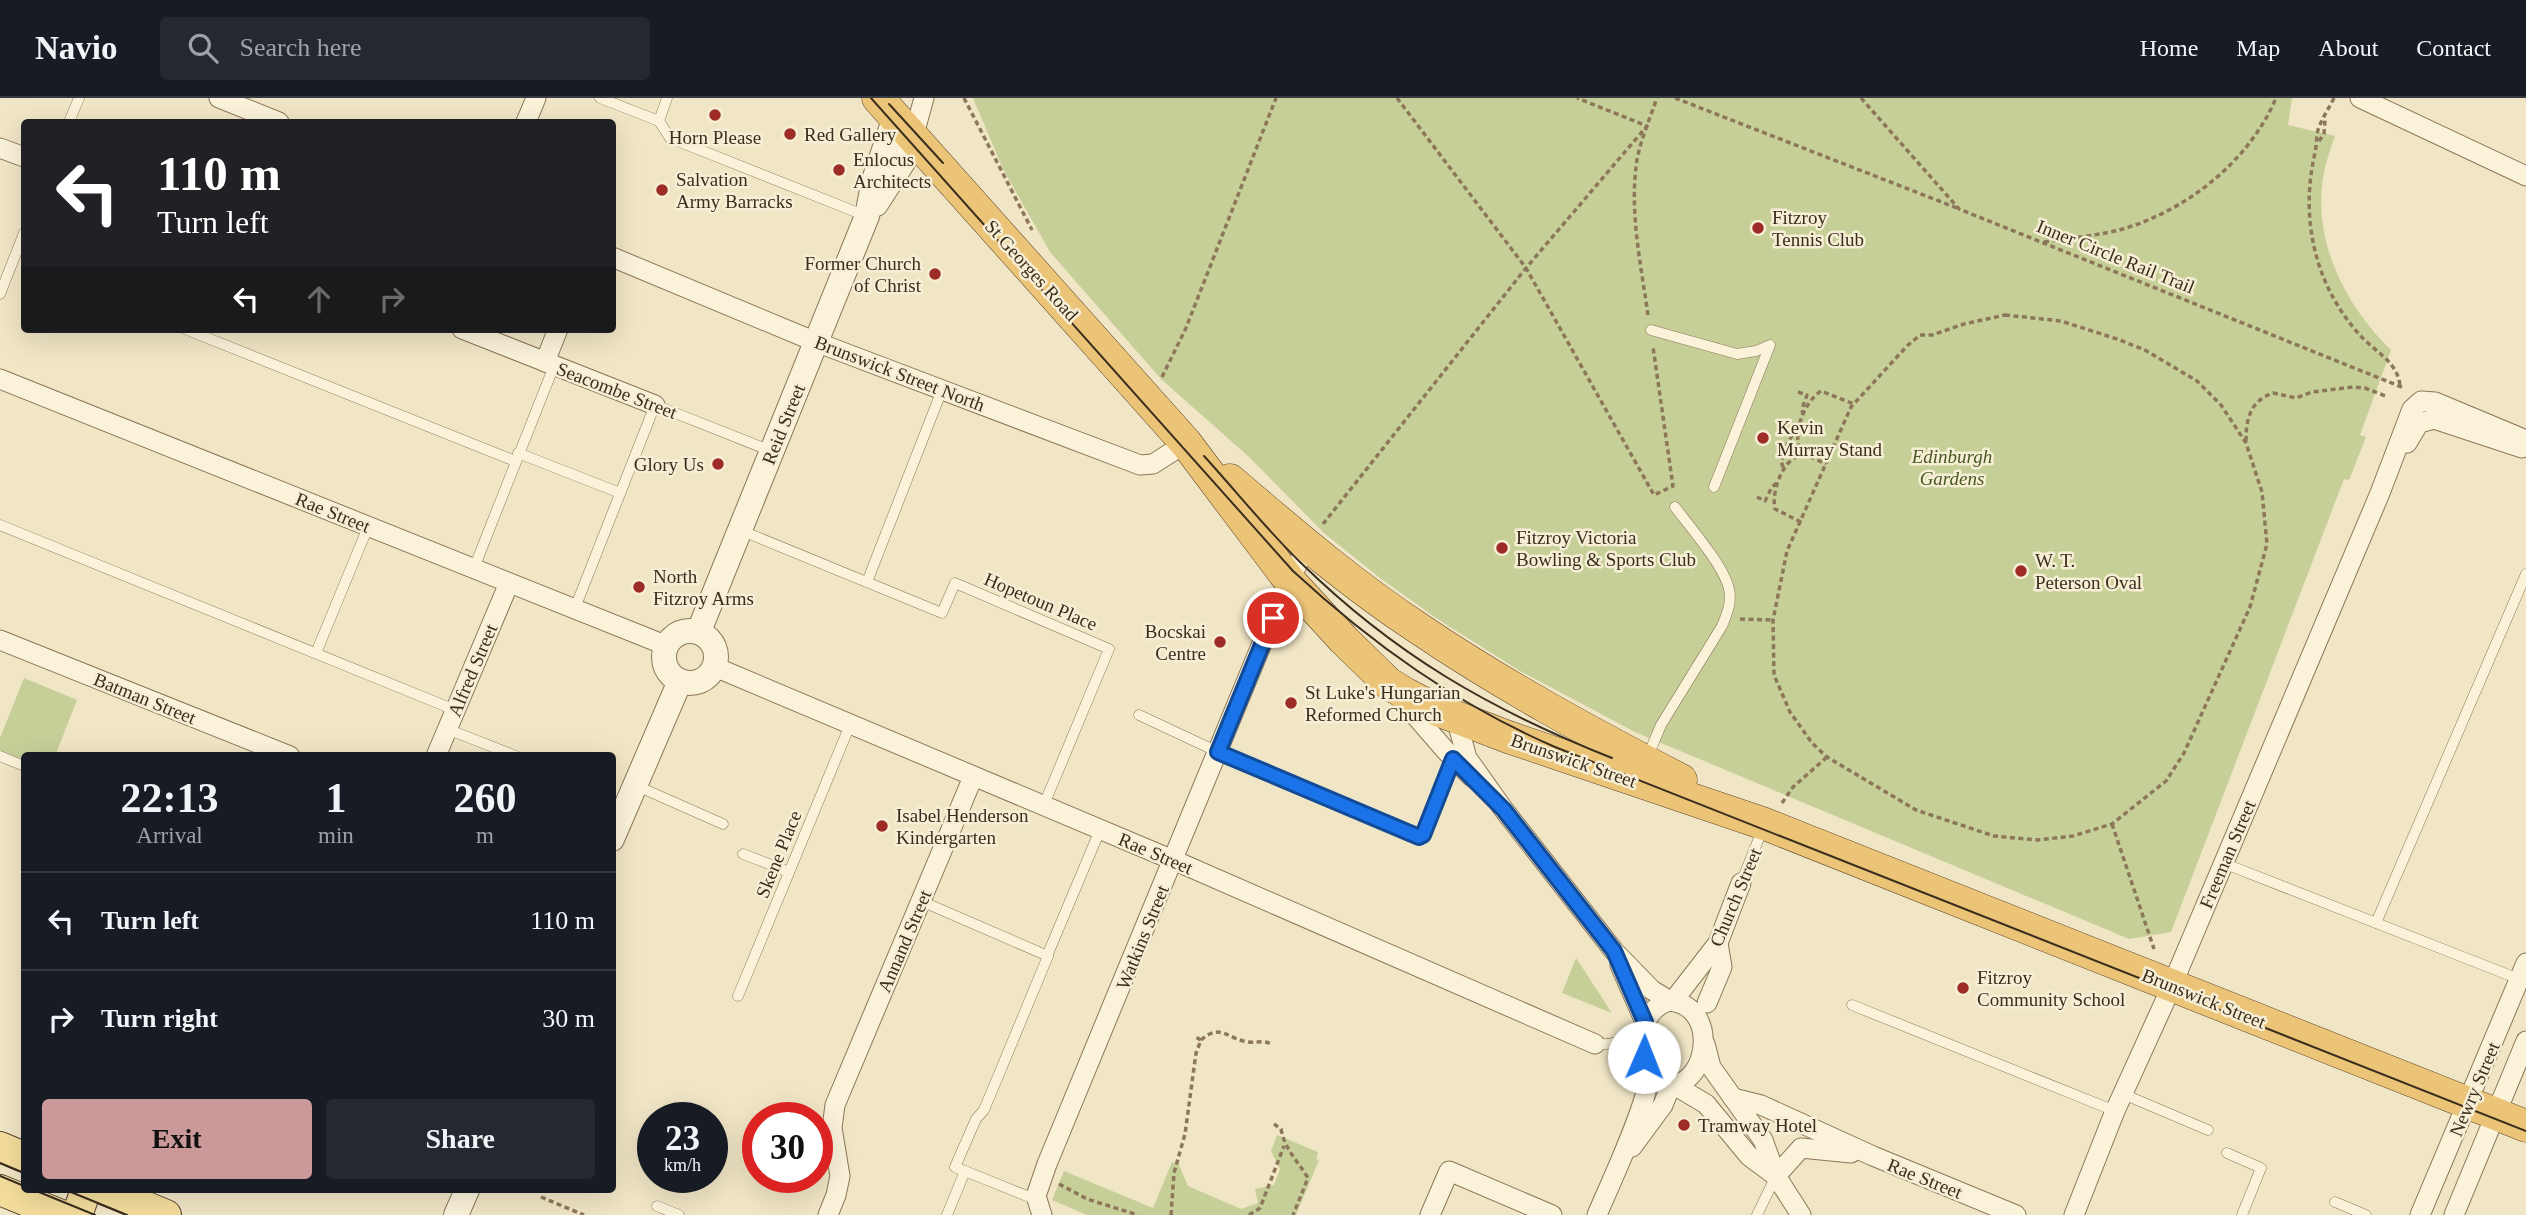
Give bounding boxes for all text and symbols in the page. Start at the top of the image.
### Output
search box [160,17,650,80]
icon: search [184,29,222,67]
text: Navio [35,30,118,66]
text: Search here [240,33,361,62]
text: Home [2140,35,2198,61]
text: Map [2236,35,2280,61]
text: About [2318,35,2378,61]
text: Contact [2416,35,2491,61]
marker: Horn Please [707,107,723,123]
place label: Red Gallery [804,124,897,145]
marker: Red Gallery [782,126,798,142]
place label: Horn Please [669,127,761,148]
text: 110 m [157,146,281,201]
icon: left [42,147,133,238]
place label: Enlocus Architects [853,149,931,192]
marker: Enlocus Architects [831,162,847,178]
place label: Salvation Army Barracks [676,169,793,212]
marker: Salvation Army Barracks [654,182,670,198]
text: Turn left [157,204,269,240]
place label: Fitzroy Tennis Club [1772,207,1864,250]
street label: Inner Circle Rail Trail [2034,215,2198,298]
street label: St Georges Road [981,216,1083,325]
marker: Fitzroy Tennis Club [1750,220,1766,236]
place label: Former Church of Christ [804,253,922,296]
marker: Former Church of Christ [927,266,943,282]
icon: left [227,280,265,318]
icon: ahead [300,280,338,318]
icon: right [373,280,411,318]
street label: Brunswick Street North [812,331,988,416]
street label: Seacombe Street [554,358,681,423]
street label: Reid Street [758,380,809,468]
place label: Kevin Murray Stand [1777,417,1883,460]
marker: Kevin Murray Stand [1755,430,1771,446]
park label: Edinburgh Gardens [1911,446,1992,489]
place label: Glory Us [634,454,704,475]
marker: Glory Us [710,456,726,472]
street label: Rae Street [292,488,374,537]
place label: Fitzroy Victoria Bowling & Sports Club [1516,527,1696,570]
marker: Fitzroy Victoria Bowling & Sports Club [1494,540,1510,556]
place label: W. T. Peterson Oval [2035,550,2142,593]
marker: W. T. Peterson Oval [2013,563,2029,579]
place label: North Fitzroy Arms [653,566,754,609]
street label: Hopetoun Place [981,568,1101,635]
marker: North Fitzroy Arms [631,579,647,595]
pin [1243,588,1303,648]
icon: arrive [1254,599,1292,637]
street label: Alfred Street [444,620,502,720]
place label: Bocskai Centre [1145,621,1206,664]
marker: Bocskai Centre [1212,634,1228,650]
street label: Batman Street [91,668,200,729]
place label: St Luke's Hungarian Reformed Church [1305,682,1461,725]
marker: St Luke's Hungarian Reformed Church [1283,695,1299,711]
street label: Brunswick Street [1508,729,1640,792]
text: 22:13 [121,775,219,821]
text: 1 [325,775,346,821]
text: 260 [453,775,516,821]
street label: Freeman Street [2195,796,2260,911]
place label: Isabel Henderson Kindergarten [896,805,1029,848]
street label: Skene Place [751,807,805,901]
marker: Isabel Henderson Kindergarten [874,818,890,834]
text: Arrival [136,823,203,848]
text: min [318,823,354,848]
text: m [476,823,494,848]
street label: Rae Street [1116,828,1197,879]
street label: Church Street [1705,844,1766,950]
street label: Watkins Street [1112,881,1173,993]
street label: Annand Street [873,886,936,996]
icon: left [42,902,80,940]
text: Turn left [101,906,199,935]
text: 110 m [530,906,595,935]
street label: Brunswick Street [2139,964,2269,1033]
place label: Fitzroy Community School [1977,967,2125,1010]
marker: Fitzroy Community School [1955,980,1971,996]
icon: right [42,1000,80,1038]
text: Turn right [101,1004,218,1033]
text: 30 m [542,1004,595,1033]
position arrow [1607,1020,1681,1094]
street label: Newry Street [2445,1038,2504,1140]
button: Exit [42,1099,312,1179]
button: Share [326,1099,595,1179]
speed limit sign: 30 [742,1102,833,1193]
place label: Tramway Hotel [1698,1115,1817,1136]
marker: Tramway Hotel [1676,1117,1692,1133]
text: 23 [665,1119,700,1158]
street label: Rae Street [1884,1154,1966,1203]
text: km/h [664,1155,701,1175]

